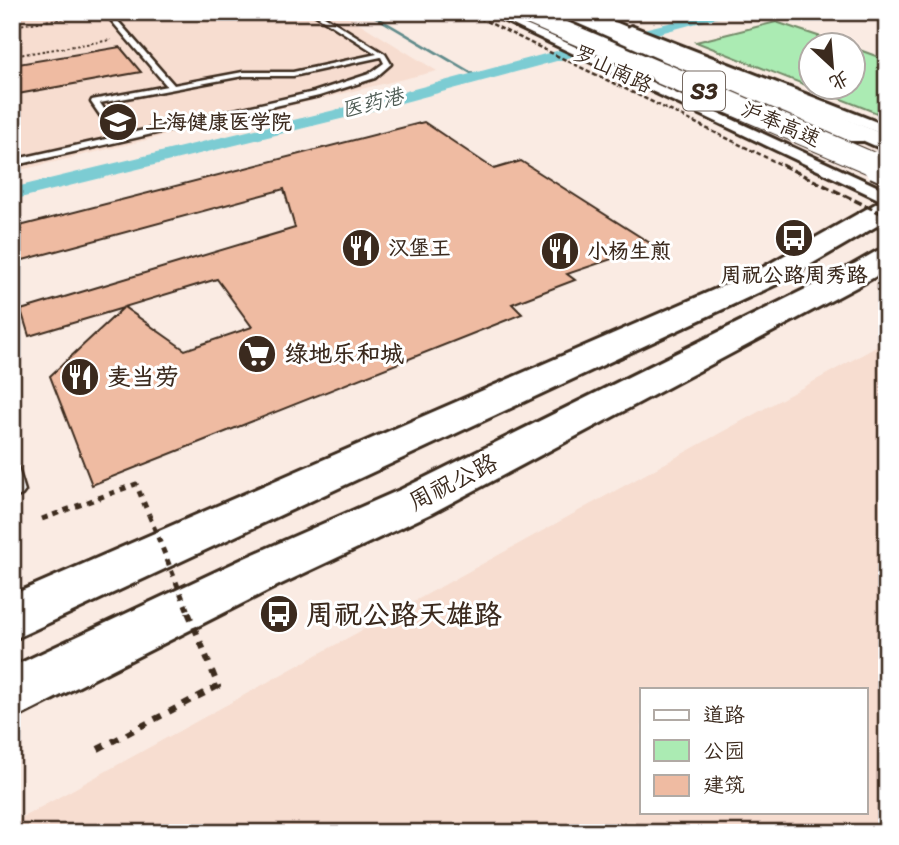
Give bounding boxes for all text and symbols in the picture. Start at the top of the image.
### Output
north arrow [797,32,867,102]
street label: 罗山南路 [567,34,659,104]
text: 北 [823,62,855,100]
road number: S3 [683,72,725,110]
water label: 医药港 [337,76,409,129]
street label: 沪奉高速 [735,90,827,158]
school or university icon: 上海健康医学院 [97,101,139,143]
place label: 上海健康医学院 [145,103,292,141]
bus stop icon: 周祝公路周秀路 [773,217,815,259]
restaurant icon: 汉堡王 [340,227,382,269]
place label: 汉堡王 [388,229,451,267]
restaurant icon: 小杨生煎 [539,230,581,272]
place label: 小杨生煎 [587,232,671,270]
place label: 周祝公路周秀路 [721,256,868,294]
supermarket icon: 绿地乐和城 [236,333,278,375]
place label: 绿地乐和城 [284,333,404,375]
restaurant icon: 麦当劳 [59,356,101,398]
place label: 麦当劳 [107,356,179,398]
street label: 周祝公路 [401,441,505,523]
place label: 周祝公路天雄路 [306,590,502,639]
bus stop icon: 周祝公路天雄路 [258,593,300,635]
legend [640,688,867,814]
text: 道路 [703,696,745,734]
text: 公园 [703,732,745,770]
text: 建筑 [703,766,745,804]

